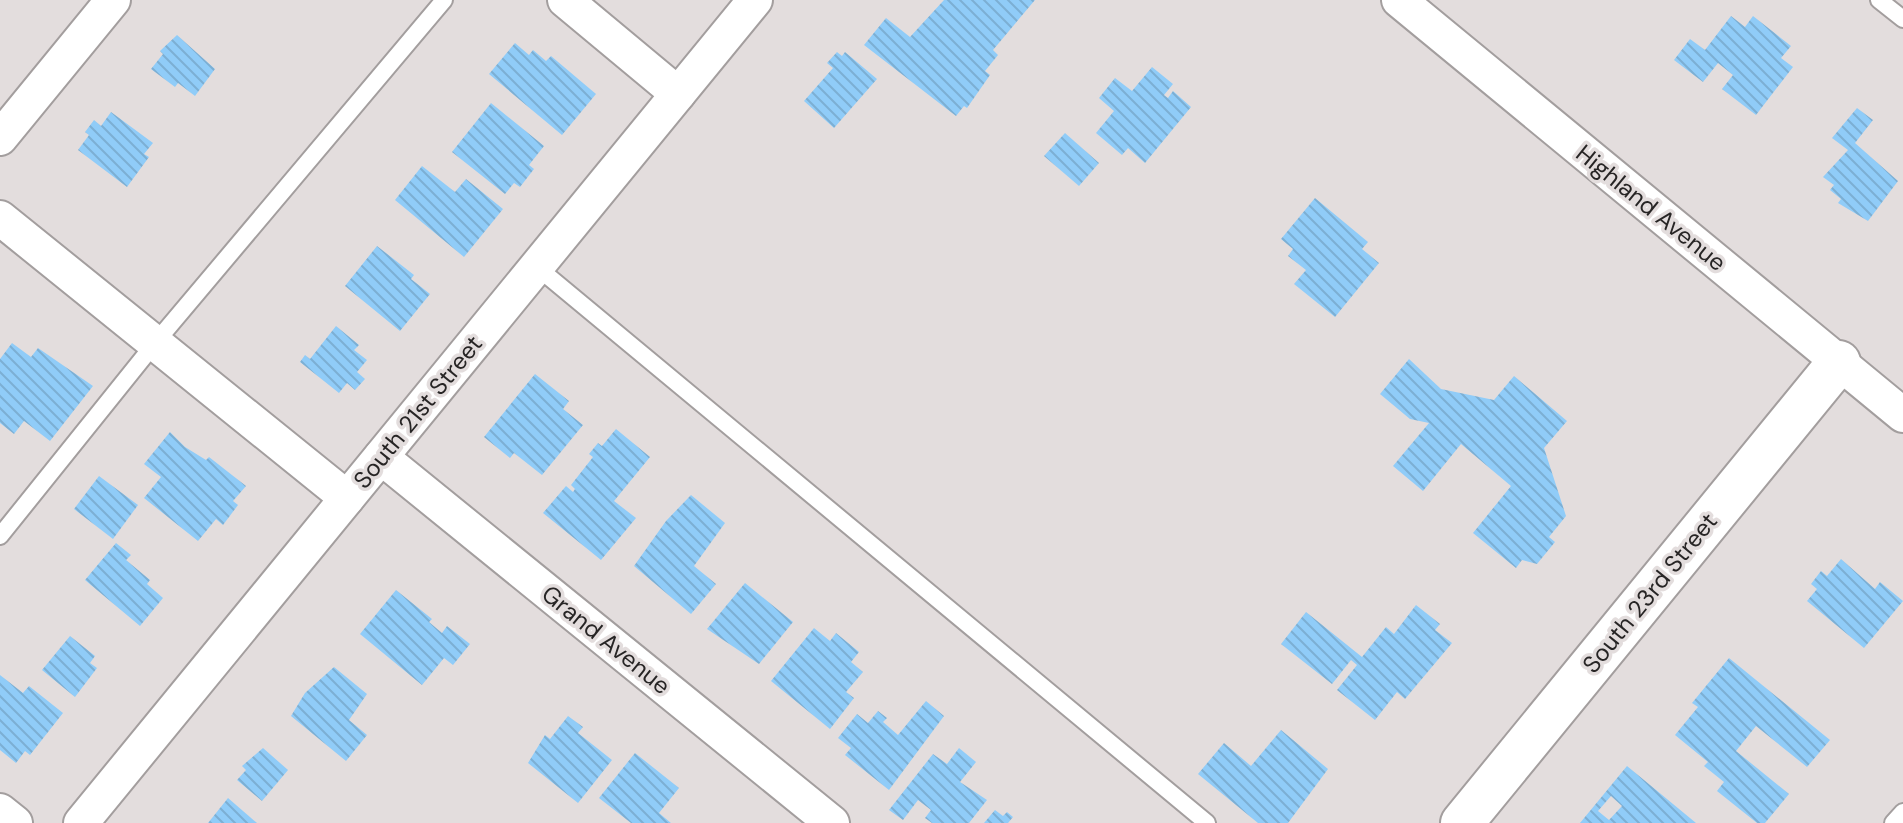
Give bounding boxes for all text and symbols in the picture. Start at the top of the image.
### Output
street label: Highland Avenue [1570,138,1733,278]
street label: South 21st Street [346,329,489,495]
street label: South 23rd Street [1575,506,1724,679]
street label: Grand Avenue [536,578,677,701]

